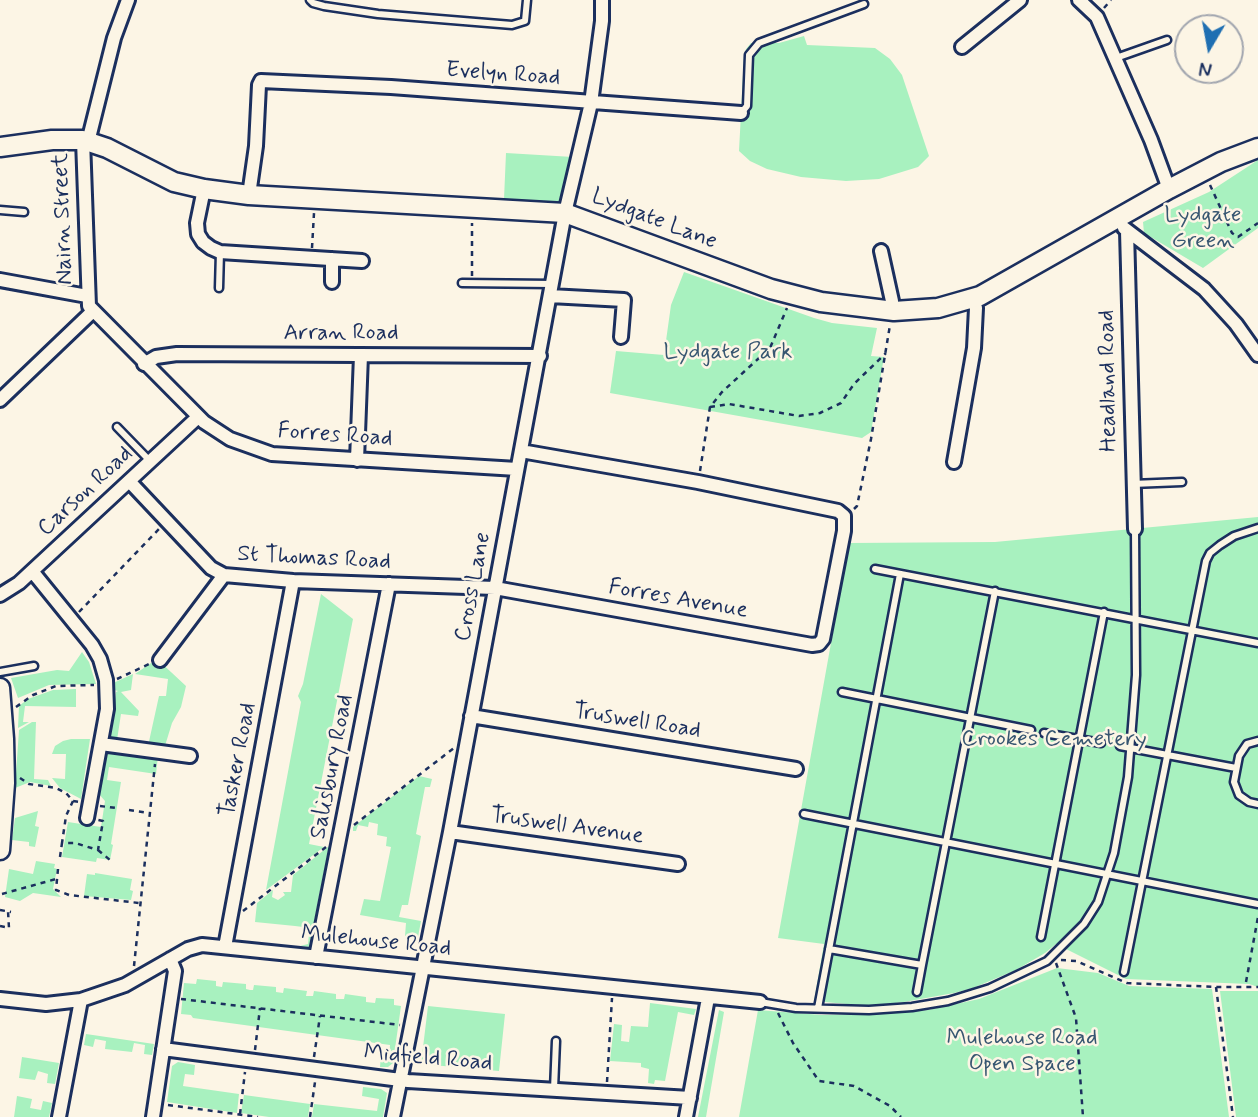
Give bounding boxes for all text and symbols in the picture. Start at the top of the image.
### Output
north arrow [1174,14,1244,84]
text: N [1197,55,1214,82]
street label: Evelyn Road [445,57,561,93]
street label: Nairn Street [48,153,80,285]
street label: Lydgate Lane [587,183,721,257]
park label: Lydgate Green [1165,202,1241,256]
street label: Headland Road [1094,310,1124,452]
street label: Arran Road [284,320,398,348]
park label: Lydgate Park [664,339,792,367]
street label: Forres Road [277,418,393,454]
street label: Carson Road [33,441,139,543]
street label: Cross Lane [450,530,498,644]
street label: St Thomas Road [237,541,391,577]
street label: Forres Avenue [606,574,750,626]
street label: Salisbury Road [305,692,361,842]
street label: Truswell Road [571,698,703,746]
street label: Tasker Road [214,700,264,820]
park label: Crookes Cemetery [961,726,1147,754]
street label: Truswell Avenue [489,803,645,851]
street label: Mulehouse Road [299,920,453,964]
park label: Mulehouse Road Open Space [947,1025,1097,1079]
street label: Midfield Road [362,1040,494,1078]

